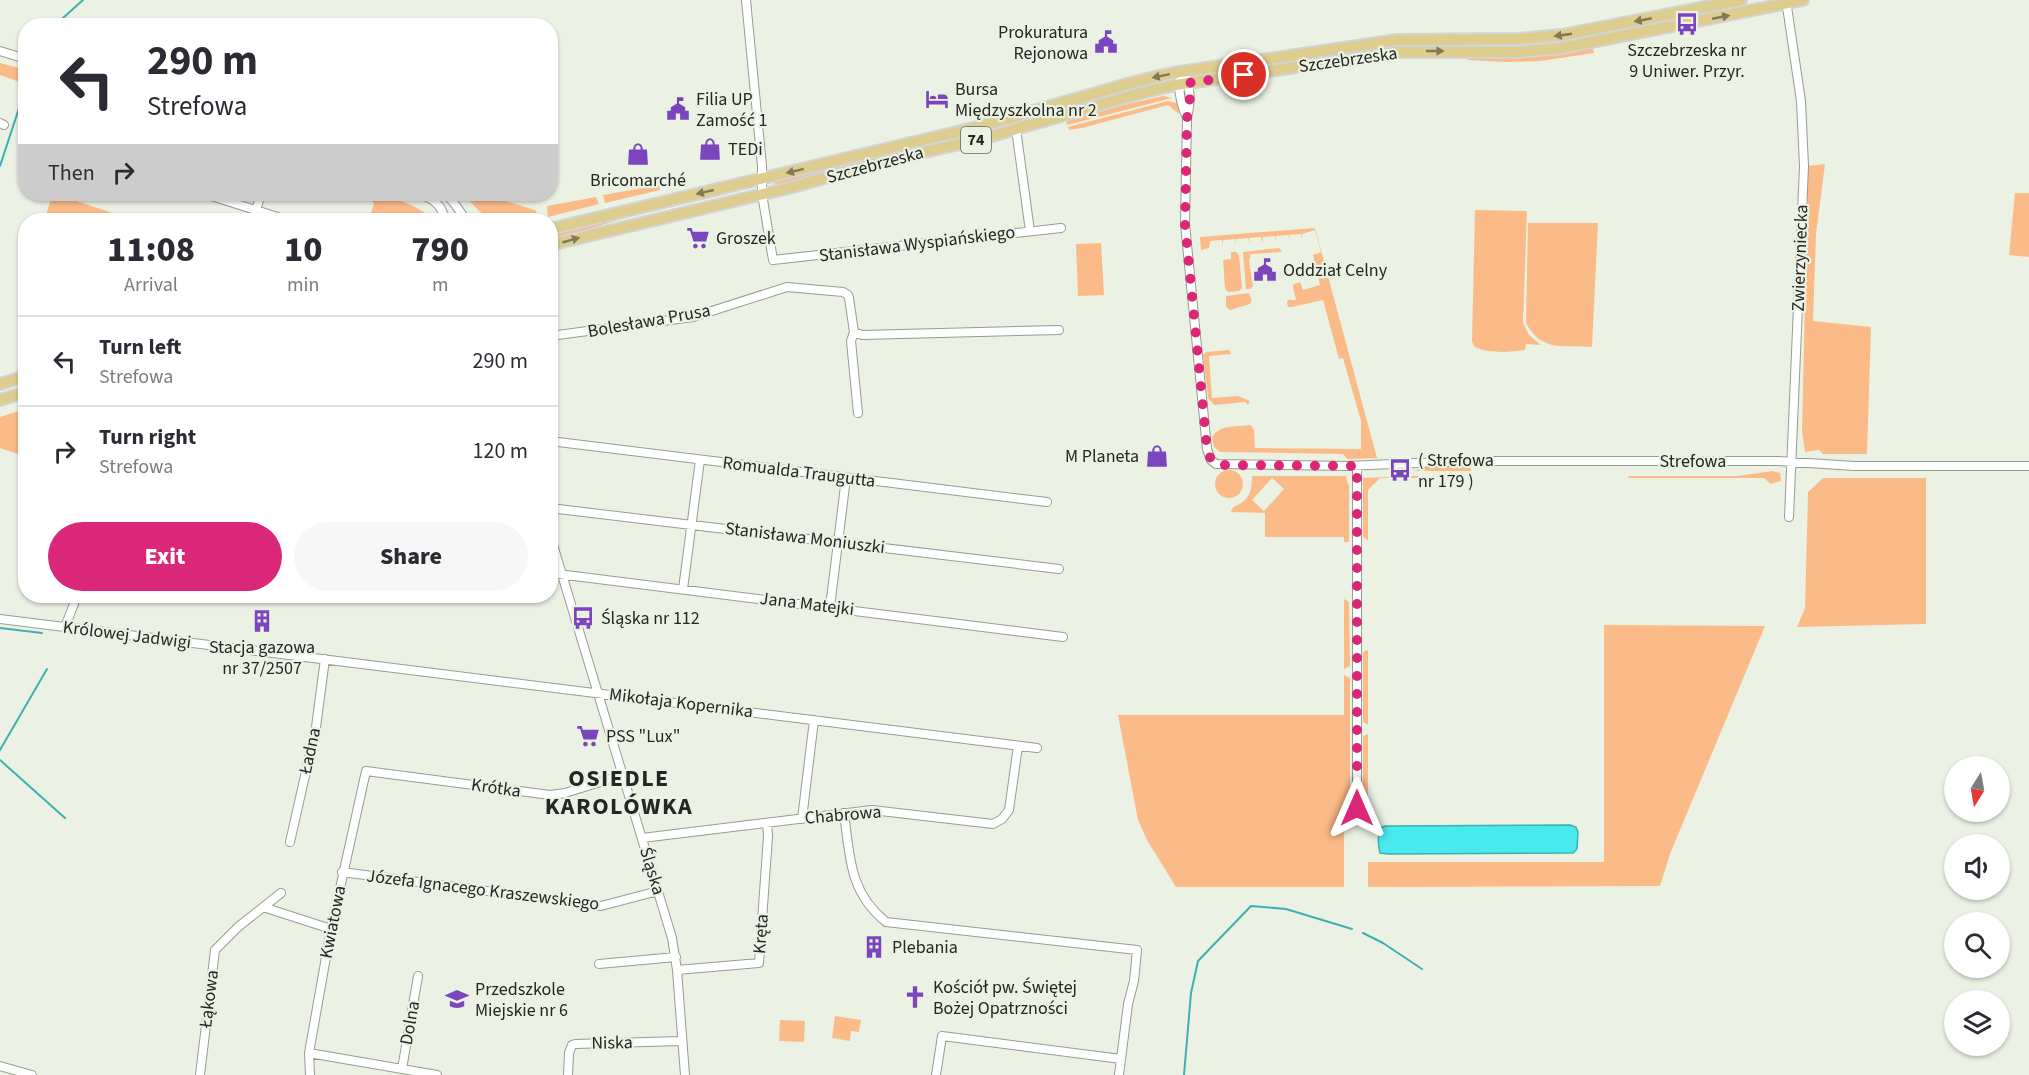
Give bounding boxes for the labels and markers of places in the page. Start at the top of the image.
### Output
bus stop icon: Szczebrzeska nr 9 Uniwer. Przyr. [1674,11,1700,37]
place label: Prokuratura Rejonowa [998,20,1088,66]
public building icon: Prokuratura Rejonowa [1093,29,1119,55]
place label: Szczebrzeska nr 9 Uniwer. Przyr. [1627,38,1747,84]
pin [1218,49,1269,100]
place label: Bursa Międzyszkolna nr 2 [955,77,1097,123]
hotel icon: Bursa Międzyszkolna nr 2 [924,86,950,112]
place label: Filia UP Zamość 1 [696,87,767,133]
public building icon: Filia UP Zamość 1 [665,96,691,122]
shop icon: TEDi [697,136,723,162]
place label: TEDi [728,137,763,162]
shop icon: Bricomarché [625,141,651,167]
place label: Bricomarché [590,168,686,193]
supermarket icon: Groszek [685,225,711,251]
place label: Groszek [716,226,776,251]
public building icon: Oddział Celny [1252,257,1278,283]
place label: Oddział Celny [1283,258,1388,283]
shop icon: M Planeta [1144,443,1170,469]
place label: M Planeta [1065,444,1139,469]
place label: ( Strefowa nr 179 ) [1418,448,1494,494]
bus stop icon: ( Strefowa nr 179 ) [1387,457,1413,483]
bus stop icon: Śląska nr 112 [570,605,596,631]
place label: Śląska nr 112 [601,606,700,631]
building icon: Stacja gazowa nr 37/2507 [249,608,275,634]
place label: Stacja gazowa nr 37/2507 [209,635,315,681]
supermarket icon: PSS "Lux" [575,723,601,749]
place label: PSS "Lux" [606,724,680,749]
building icon: Plebania [861,934,887,960]
place label: Plebania [892,935,958,960]
place label: Kościół pw. Świętej Bożej Opatrzności [933,975,1077,1021]
place label: Przedszkole Miejskie nr 6 [475,977,568,1023]
church icon: Kościół pw. Świętej Bożej Opatrzności [902,984,928,1010]
school or university icon: Przedszkole Miejskie nr 6 [444,986,470,1012]

